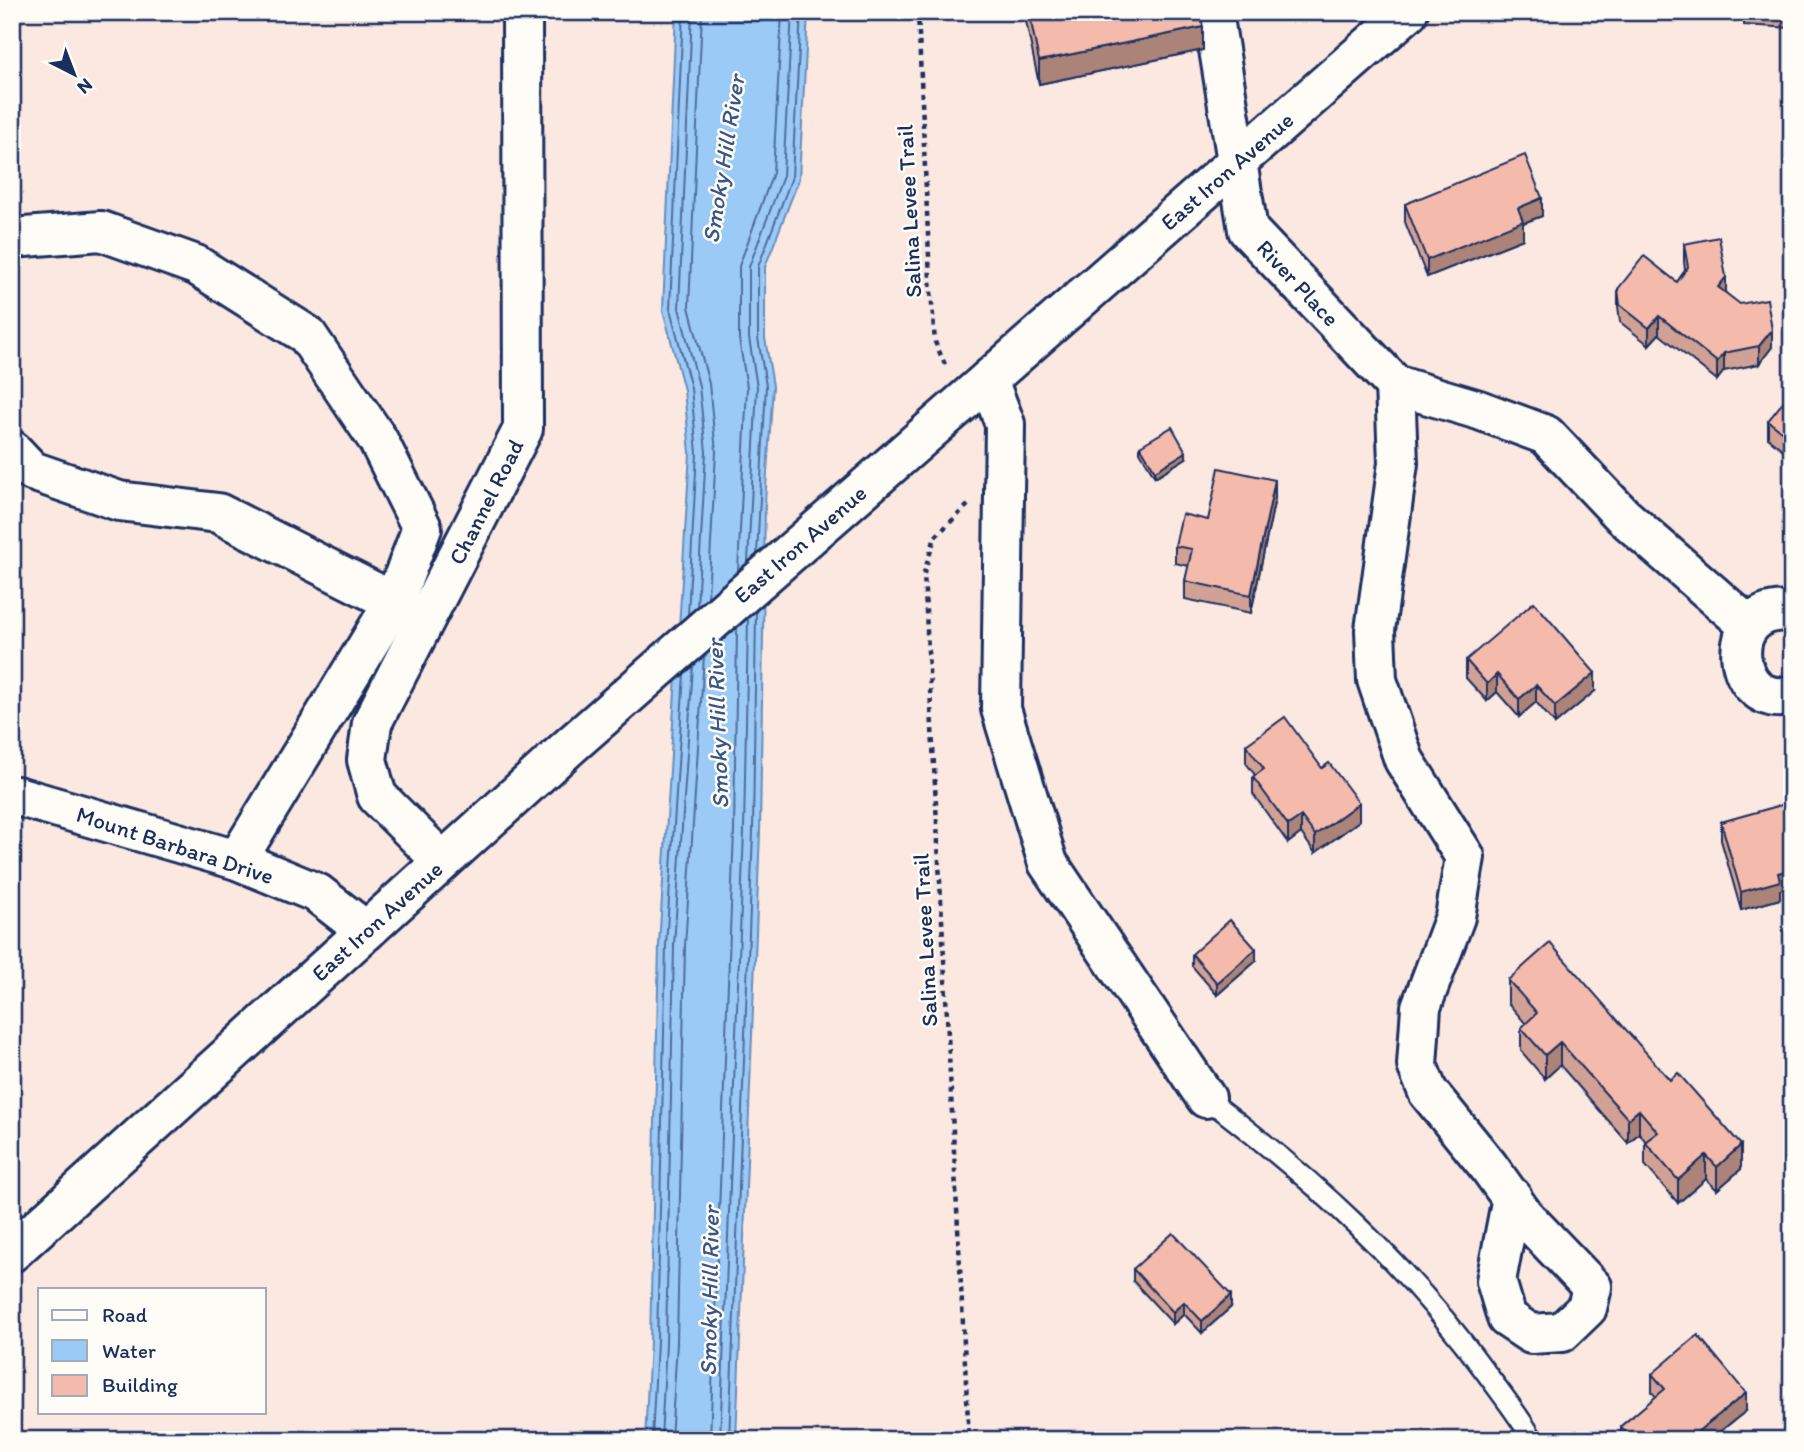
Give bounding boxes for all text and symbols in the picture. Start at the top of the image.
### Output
north arrow [38,38,108,108]
water label: Smoky Hill River [695,71,751,245]
text: N [73,73,98,99]
street label: East Iron Avenue [1155,106,1299,236]
street label: Salina Levee Trail [890,123,928,298]
street label: River Place [1251,234,1345,332]
street label: Channel Road [442,435,530,569]
street label: East Iron Avenue [728,479,872,609]
water label: Smoky Hill River [699,636,734,809]
street label: Mount Barbara Drive [73,800,277,890]
street label: Salina Levee Trail [906,852,944,1027]
street label: East Iron Avenue [306,855,448,987]
water label: Smoky Hill River [693,1204,725,1376]
legend [38,1288,266,1414]
text: Road [102,1302,148,1327]
text: Water [102,1338,156,1363]
text: Building [102,1372,178,1397]

